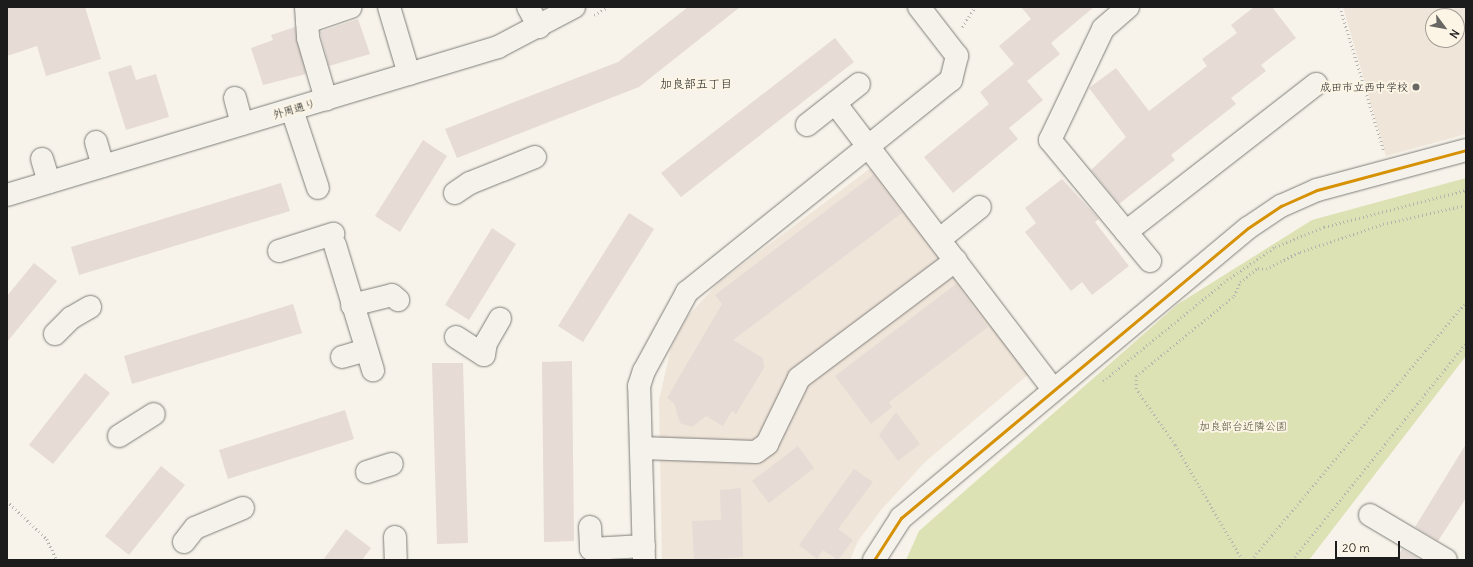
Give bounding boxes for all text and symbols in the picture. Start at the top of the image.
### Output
north arrow [1425,8,1465,48]
text: N [1446,27,1462,41]
district label: 加良部五丁目 [660,77,732,91]
place label: 成田市立西中学校 [1320,80,1408,94]
marker: 成田市立西中学校 [1411,82,1421,92]
street label: 外周通り [271,96,317,122]
park label: 加良部台近隣公園 [1199,419,1287,433]
scale bar [1337,533,1402,559]
text: 20 m [1342,540,1370,555]

